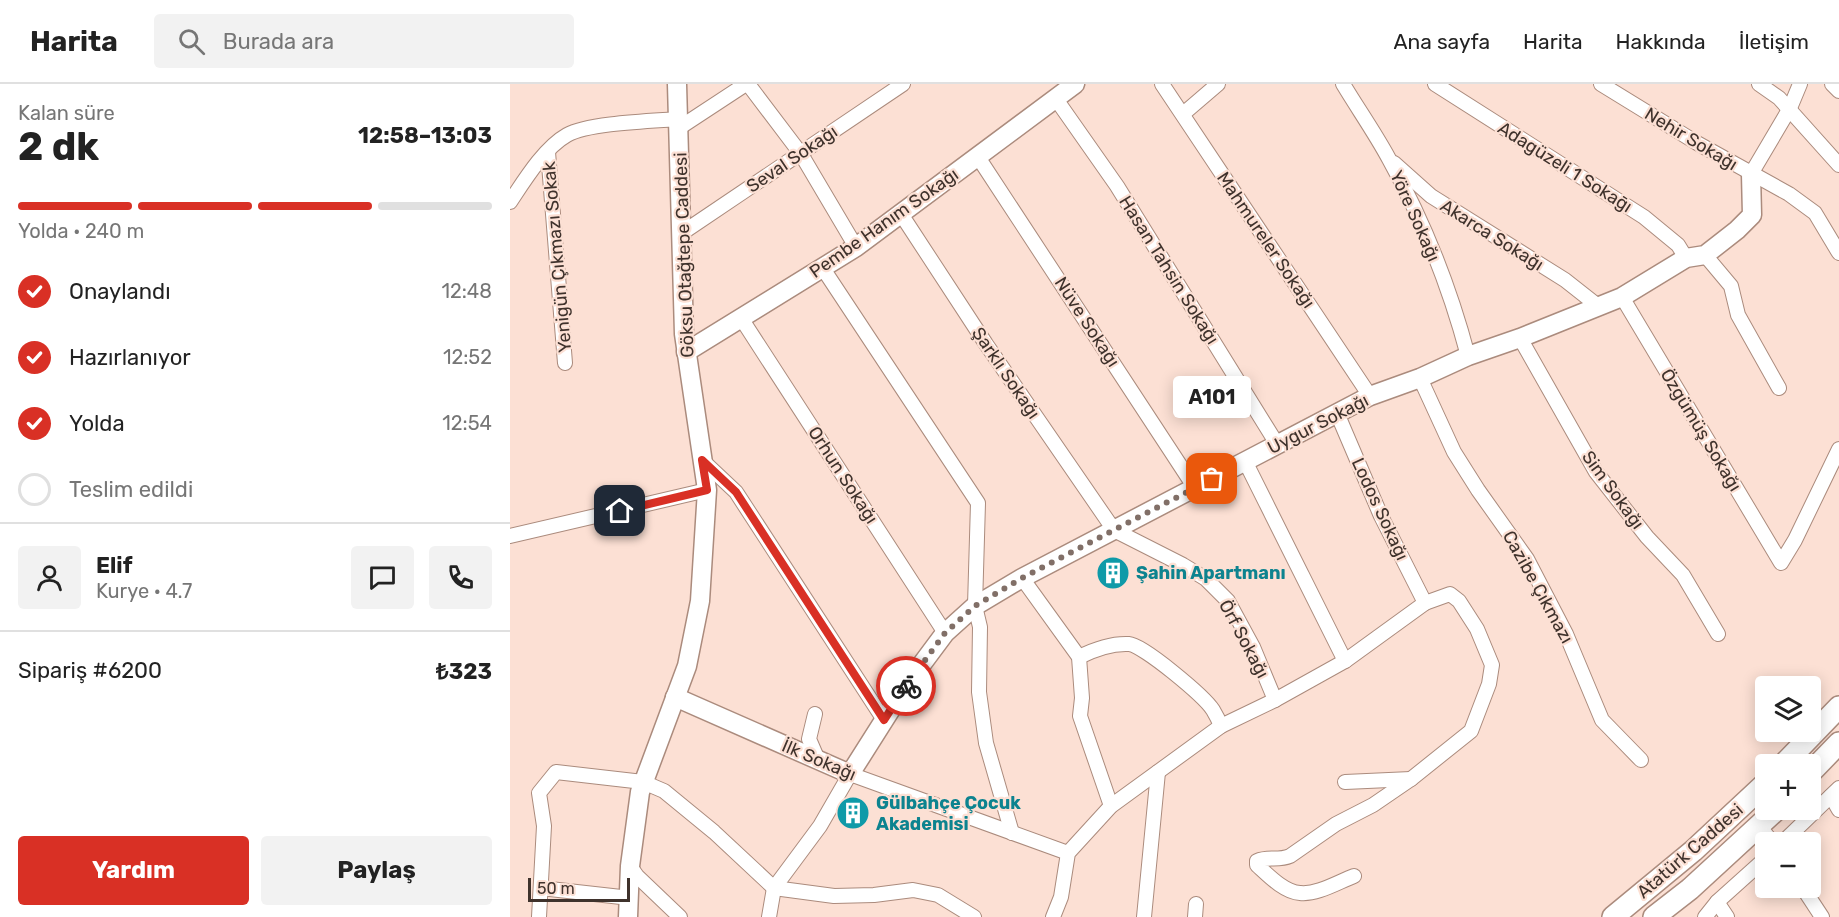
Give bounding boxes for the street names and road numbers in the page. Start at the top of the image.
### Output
street label: Nehir Sokağı [1641,103,1741,175]
street label: Adagüzeli 1 Sokaḡı [1494,117,1636,217]
street label: Seval Sokağı [742,121,842,197]
street label: Göksu Otağtepe Caddesi [669,152,699,358]
street label: Yenigün Çıkmazı Sokak [538,160,576,353]
street label: Pembe Hanım Sokağı [805,163,963,283]
street label: Yöre Sokağı [1385,167,1445,265]
street label: Mahmureler Sokağı [1212,168,1320,312]
street label: Hasan Tahsin Sokağı [1114,192,1224,348]
street label: Akarca Sokağı [1436,194,1548,276]
street label: Nüve Sokağı [1050,273,1124,371]
street label: Şarklı Sokağı [967,323,1045,423]
street label: Özgümüş Sokağı [1656,365,1746,495]
street label: Uygur Sokağı [1264,389,1372,459]
street label: Orhun Sokağı [803,422,883,528]
street label: Sim Sokağı [1577,446,1649,534]
street label: Lodos Sokağı [1347,454,1413,564]
street label: Cazibe Çıkmazı [1498,527,1578,647]
street label: Örf Sokağı [1214,596,1274,682]
street label: İlk Sokağı [779,735,859,785]
street label: Atatürk Caddesi [1632,799,1748,903]

